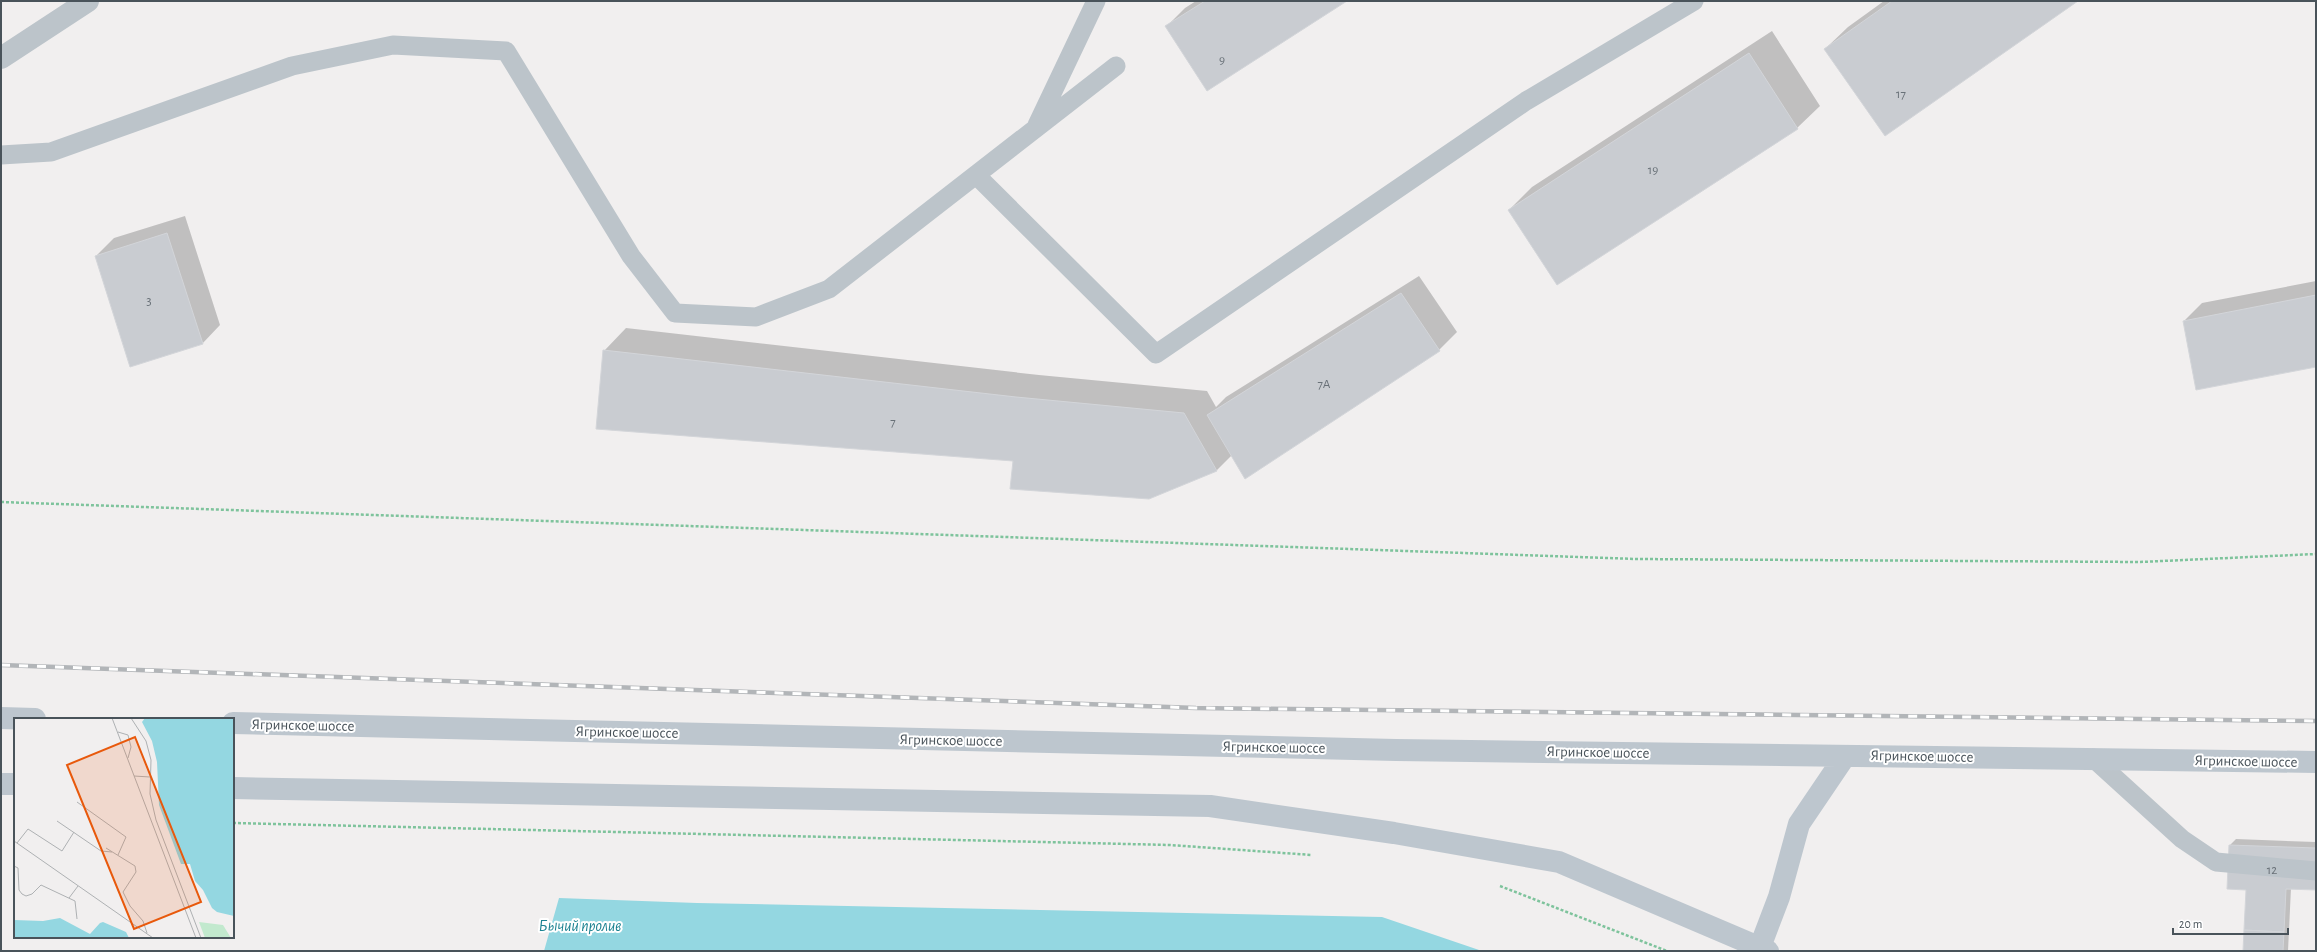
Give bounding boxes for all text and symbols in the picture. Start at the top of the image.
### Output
house number: 9 [1219,54,1225,67]
house number: 17 [1896,88,1907,101]
house number: 19 [1648,164,1658,177]
house number: 3 [146,295,152,308]
house number: 7А [1317,378,1331,391]
house number: 7 [890,416,896,429]
street label: Ягринское шоссе [251,717,355,734]
inset map [14,718,234,938]
street label: Ягринское шоссе [575,724,679,741]
street label: Ягринское шоссе [899,732,1003,749]
street label: Ягринское шоссе [1222,739,1326,756]
street label: Ягринское шоссе [1546,744,1650,761]
street label: Ягринское шоссе [1870,748,1974,765]
street label: Ягринское шоссе [2194,753,2298,770]
house number: 12 [2267,864,2277,877]
scale bar [2173,910,2288,936]
water label: Бычий пролив [539,918,621,935]
text: 20 m [2179,918,2202,930]

